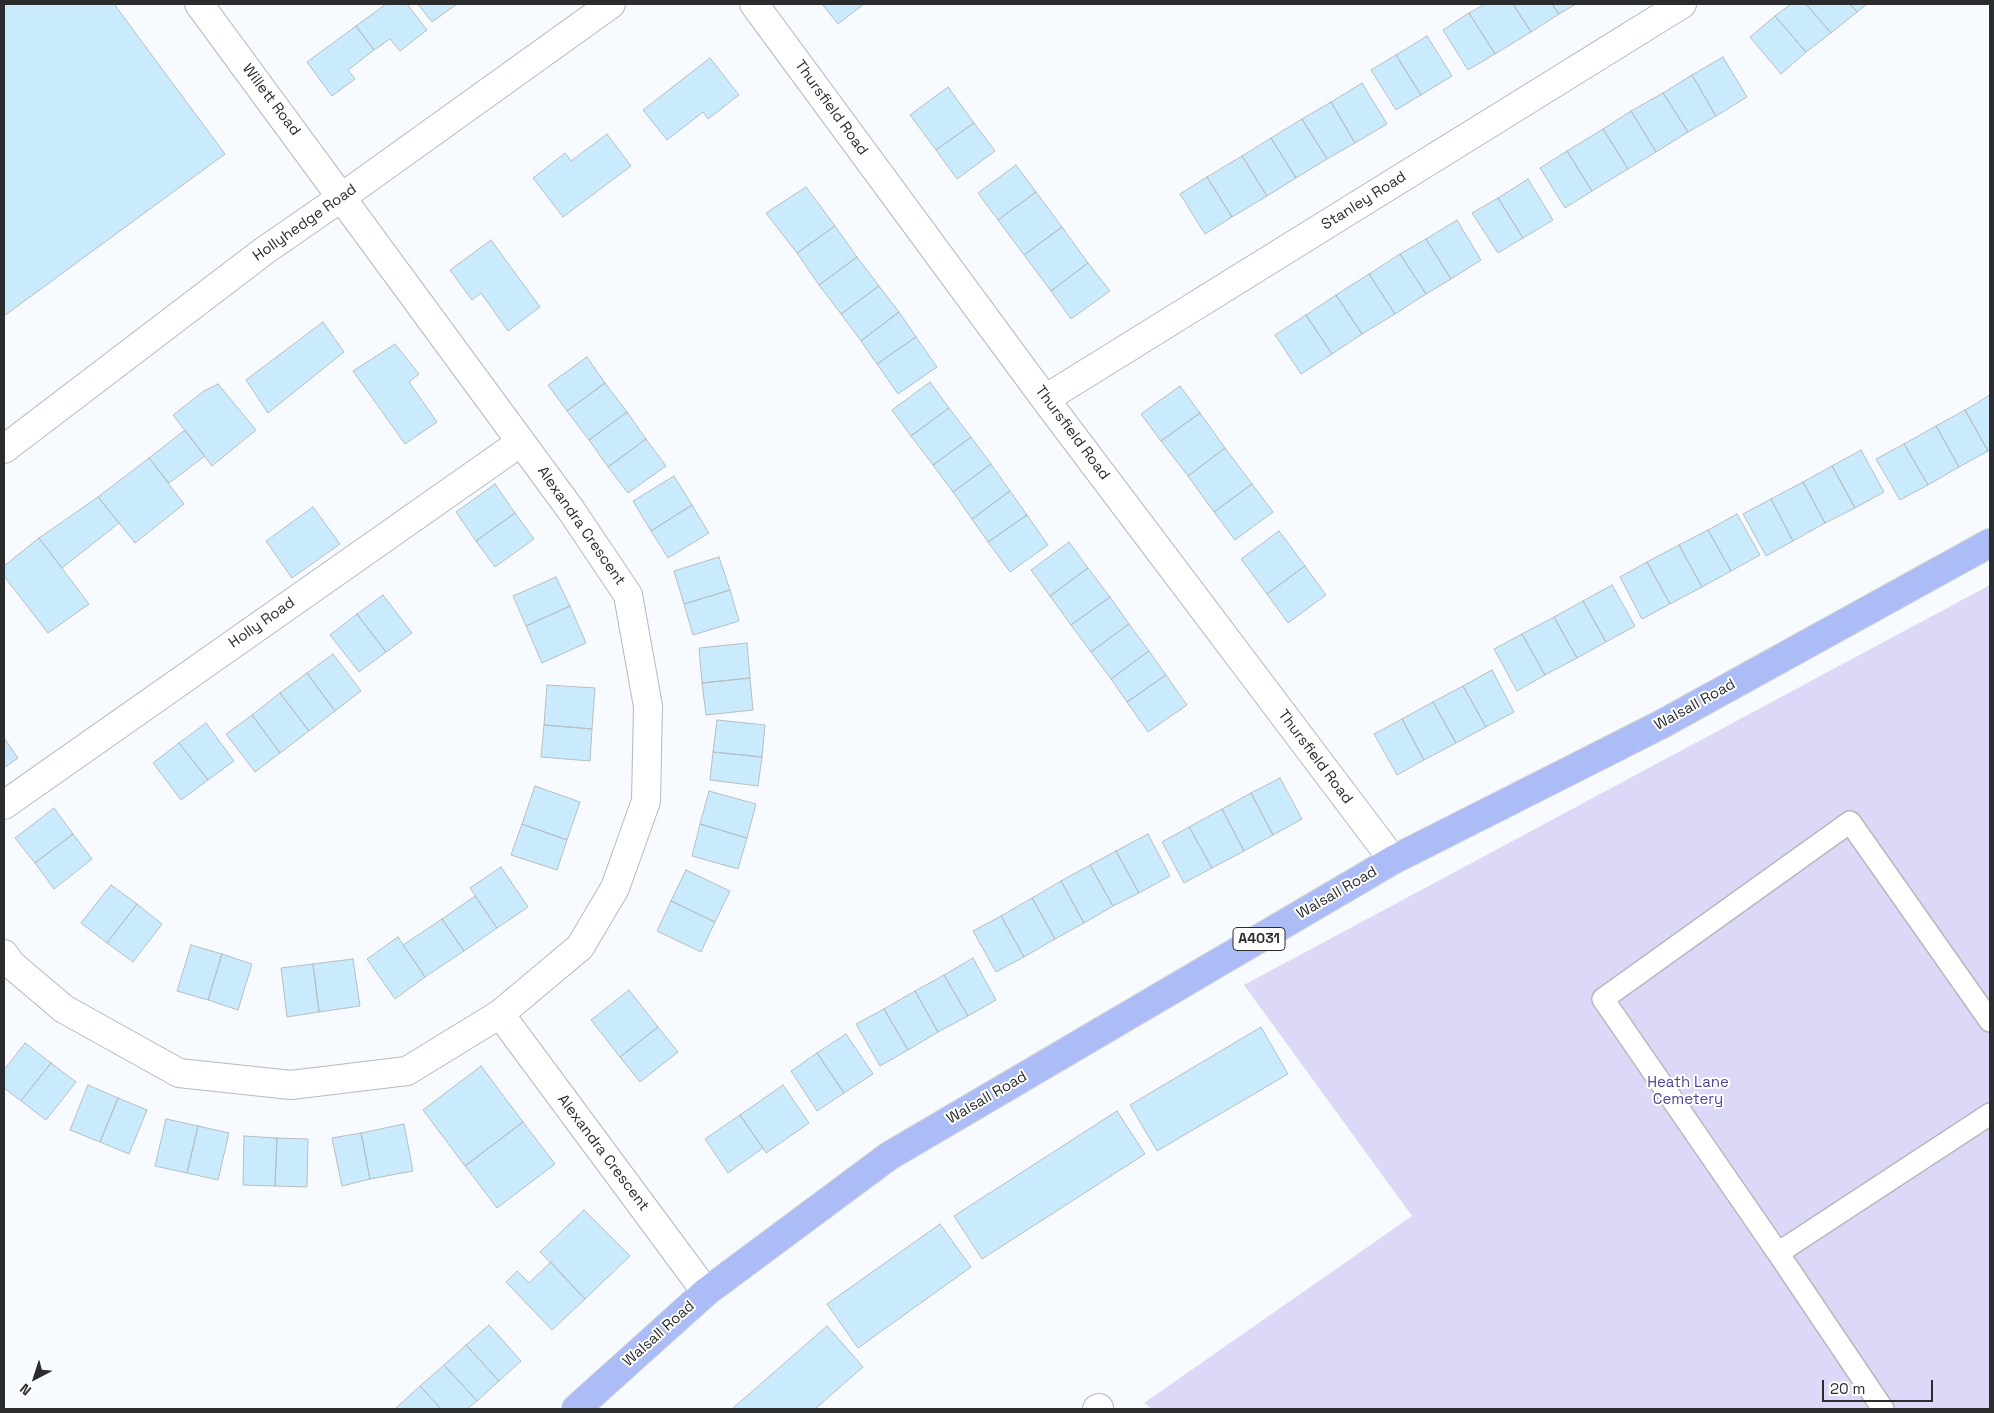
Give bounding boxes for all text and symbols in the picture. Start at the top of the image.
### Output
street label: Thursfield Road [790,57,872,159]
street label: Willett Road [238,60,304,140]
street label: Stanley Road [1318,168,1410,234]
street label: Hollyhedge Road [250,180,360,266]
street label: Thursfield Road [1031,382,1113,484]
street label: Alexandra Crescent [533,463,629,589]
street label: Holly Road [226,594,298,652]
street label: Walsall Road [1651,675,1739,735]
street label: Thursfield Road [1274,706,1356,808]
street label: Walsall Road [1294,863,1380,923]
road number: A4031 [1233,928,1285,951]
street label: Walsall Road [944,1068,1030,1128]
park label: Heath Lane Cemetery [1647,1074,1729,1109]
street label: Alexandra Crescent [553,1091,653,1215]
street label: Walsall Road [620,1297,698,1371]
north arrow [10,1353,60,1403]
scale bar [1824,1370,1935,1402]
text: 20 m [1830,1379,1865,1398]
text: N [16,1380,35,1399]

